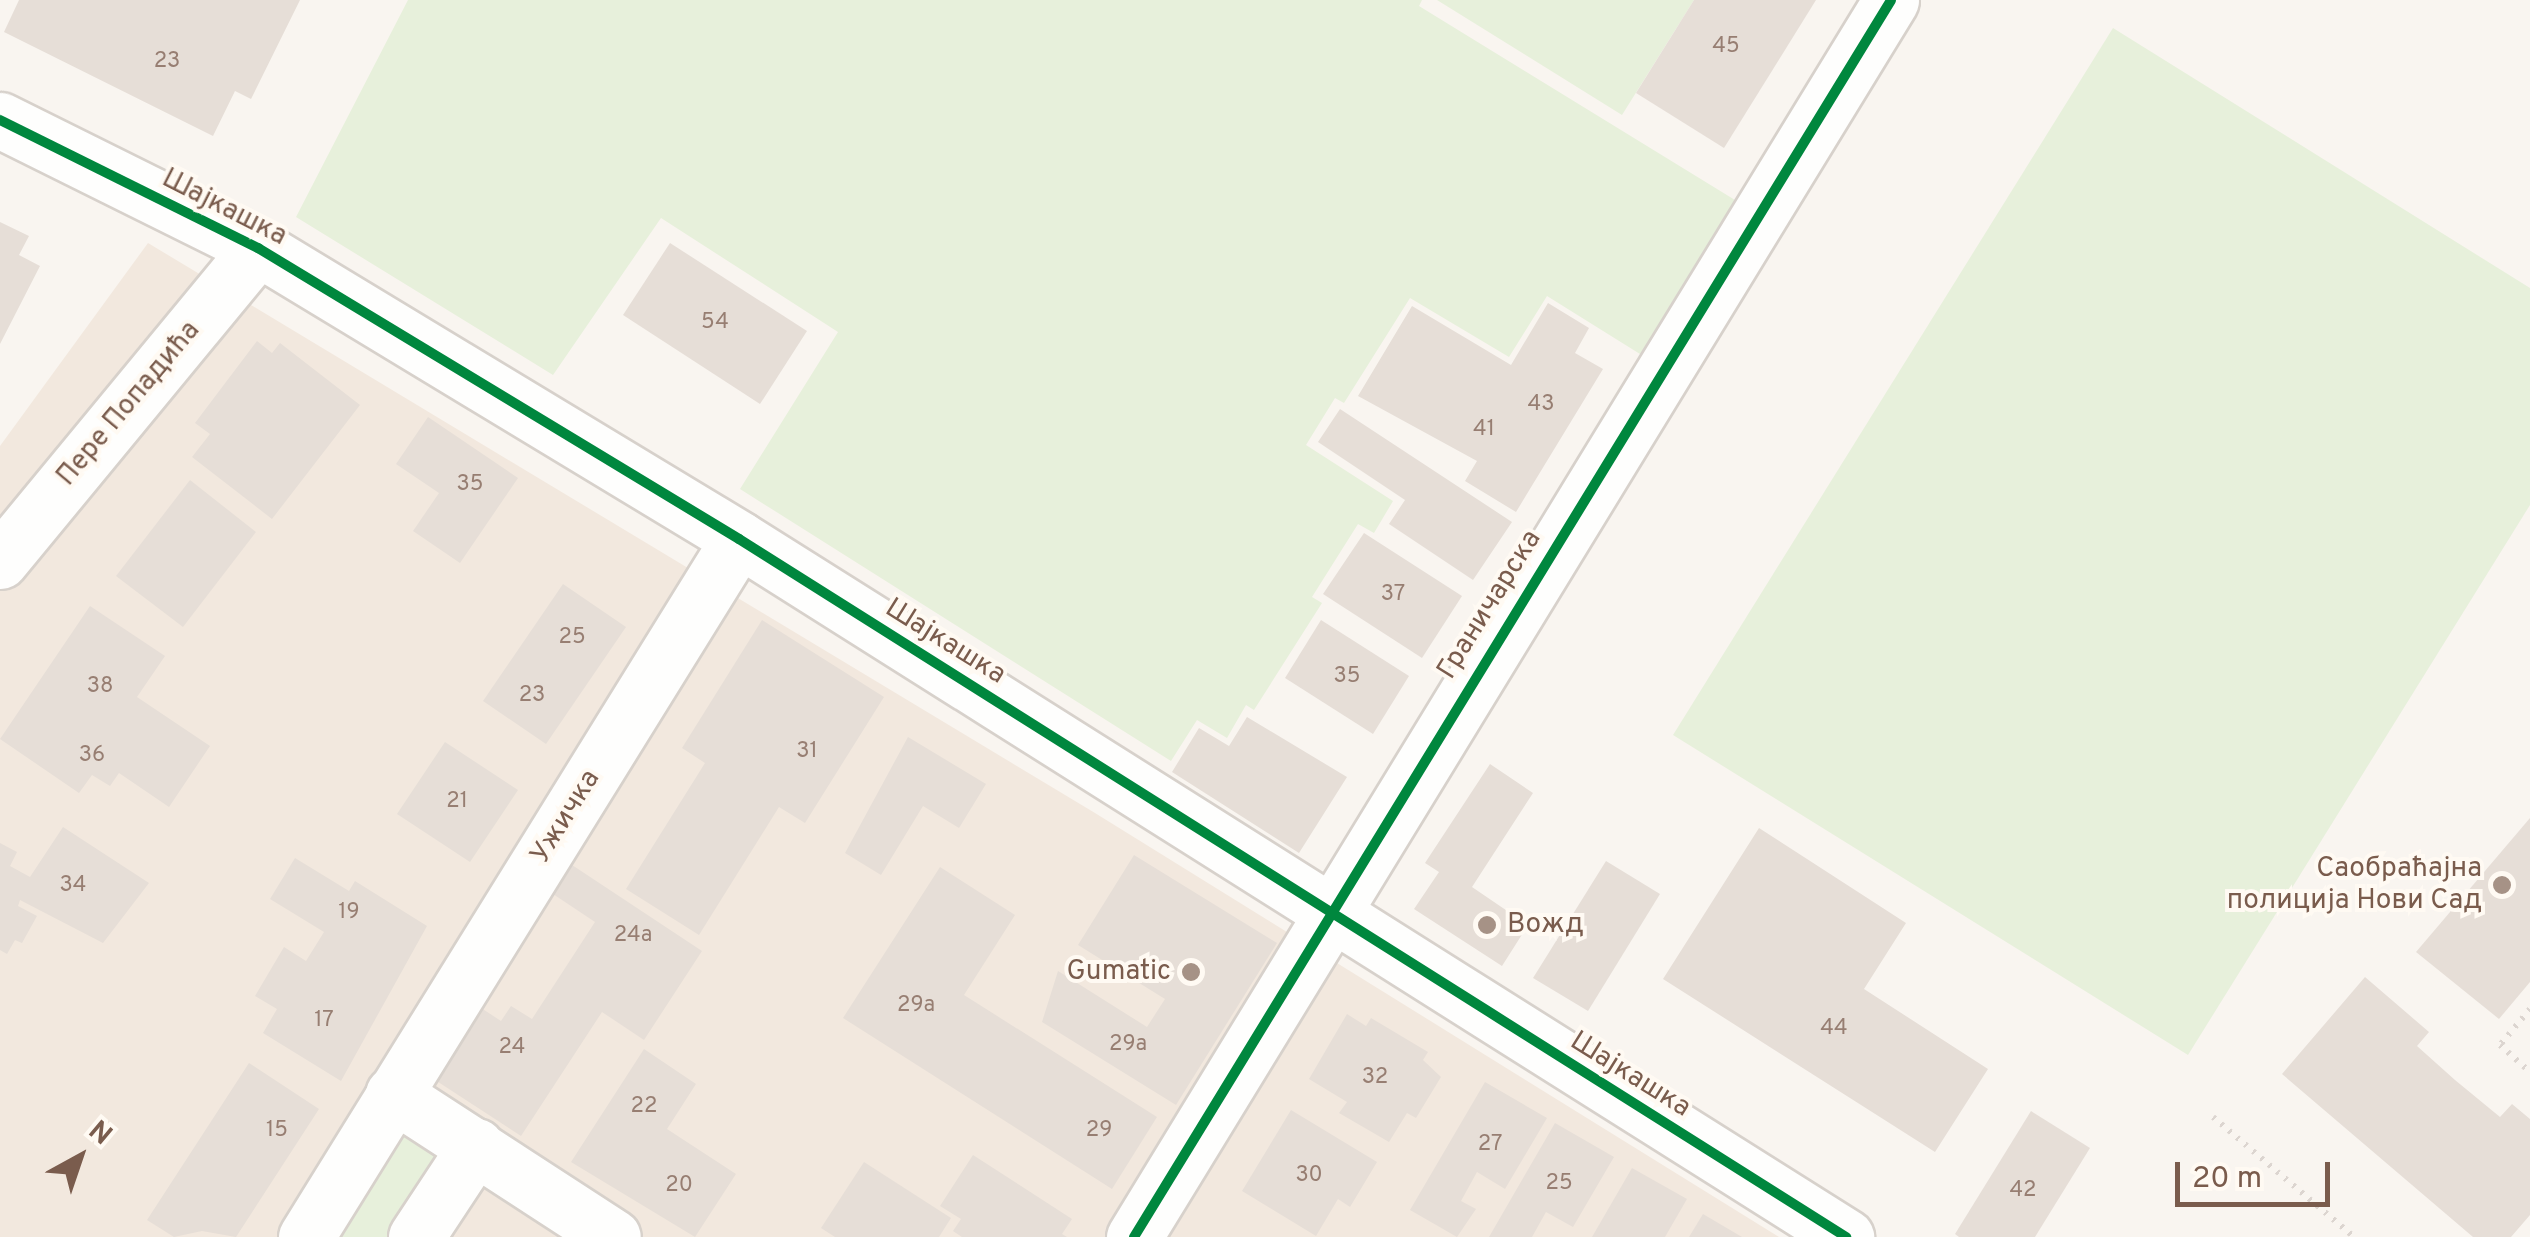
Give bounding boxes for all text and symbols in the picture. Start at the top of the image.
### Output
house number: 45 [1712,34,1740,60]
house number: 23 [154,49,180,75]
street label: Шајкашка [156,162,292,254]
house number: 54 [701,310,729,336]
street label: Пере Попадића [50,315,208,493]
house number: 43 [1528,392,1554,418]
house number: 41 [1473,417,1495,443]
house number: 35 [457,472,483,498]
street label: Граничарска [1431,524,1549,686]
house number: 37 [1381,582,1405,608]
street label: Шајкашка [879,592,1011,692]
house number: 25 [558,625,586,651]
house number: 35 [1334,664,1360,690]
house number: 38 [87,674,113,700]
house number: 23 [519,683,545,709]
house number: 31 [796,739,818,765]
house number: 36 [79,743,105,769]
street label: Ужичка [524,764,608,870]
house number: 21 [446,789,468,815]
place label: Саобраћајна полиција Нови Сад [2227,852,2482,918]
house number: 34 [60,873,86,899]
marker: Саобраћајна полиција Нови Сад [2491,874,2513,896]
house number: 19 [338,900,360,926]
place label: Вожд [1507,908,1584,942]
marker: Вожд [1476,914,1498,936]
house number: 24a [614,923,652,949]
place label: Gumatic [1066,955,1171,989]
marker: Gumatic [1180,961,1202,983]
house number: 29a [897,993,935,1019]
house number: 17 [314,1008,334,1034]
house number: 44 [1820,1016,1848,1042]
street label: Шајкашка [1564,1025,1696,1125]
house number: 29a [1109,1032,1147,1058]
house number: 24 [499,1035,525,1061]
house number: 32 [1362,1065,1388,1091]
house number: 22 [631,1094,657,1120]
north arrow [30,1107,130,1207]
text: N [80,1114,119,1154]
house number: 15 [266,1118,288,1144]
house number: 29 [1086,1118,1112,1144]
house number: 27 [1478,1132,1502,1158]
scale bar [2180,1142,2335,1204]
text: 20 m [2192,1161,2262,1198]
house number: 30 [1295,1163,1323,1189]
house number: 25 [1545,1171,1573,1197]
house number: 20 [665,1173,693,1199]
house number: 42 [2009,1178,2037,1204]

